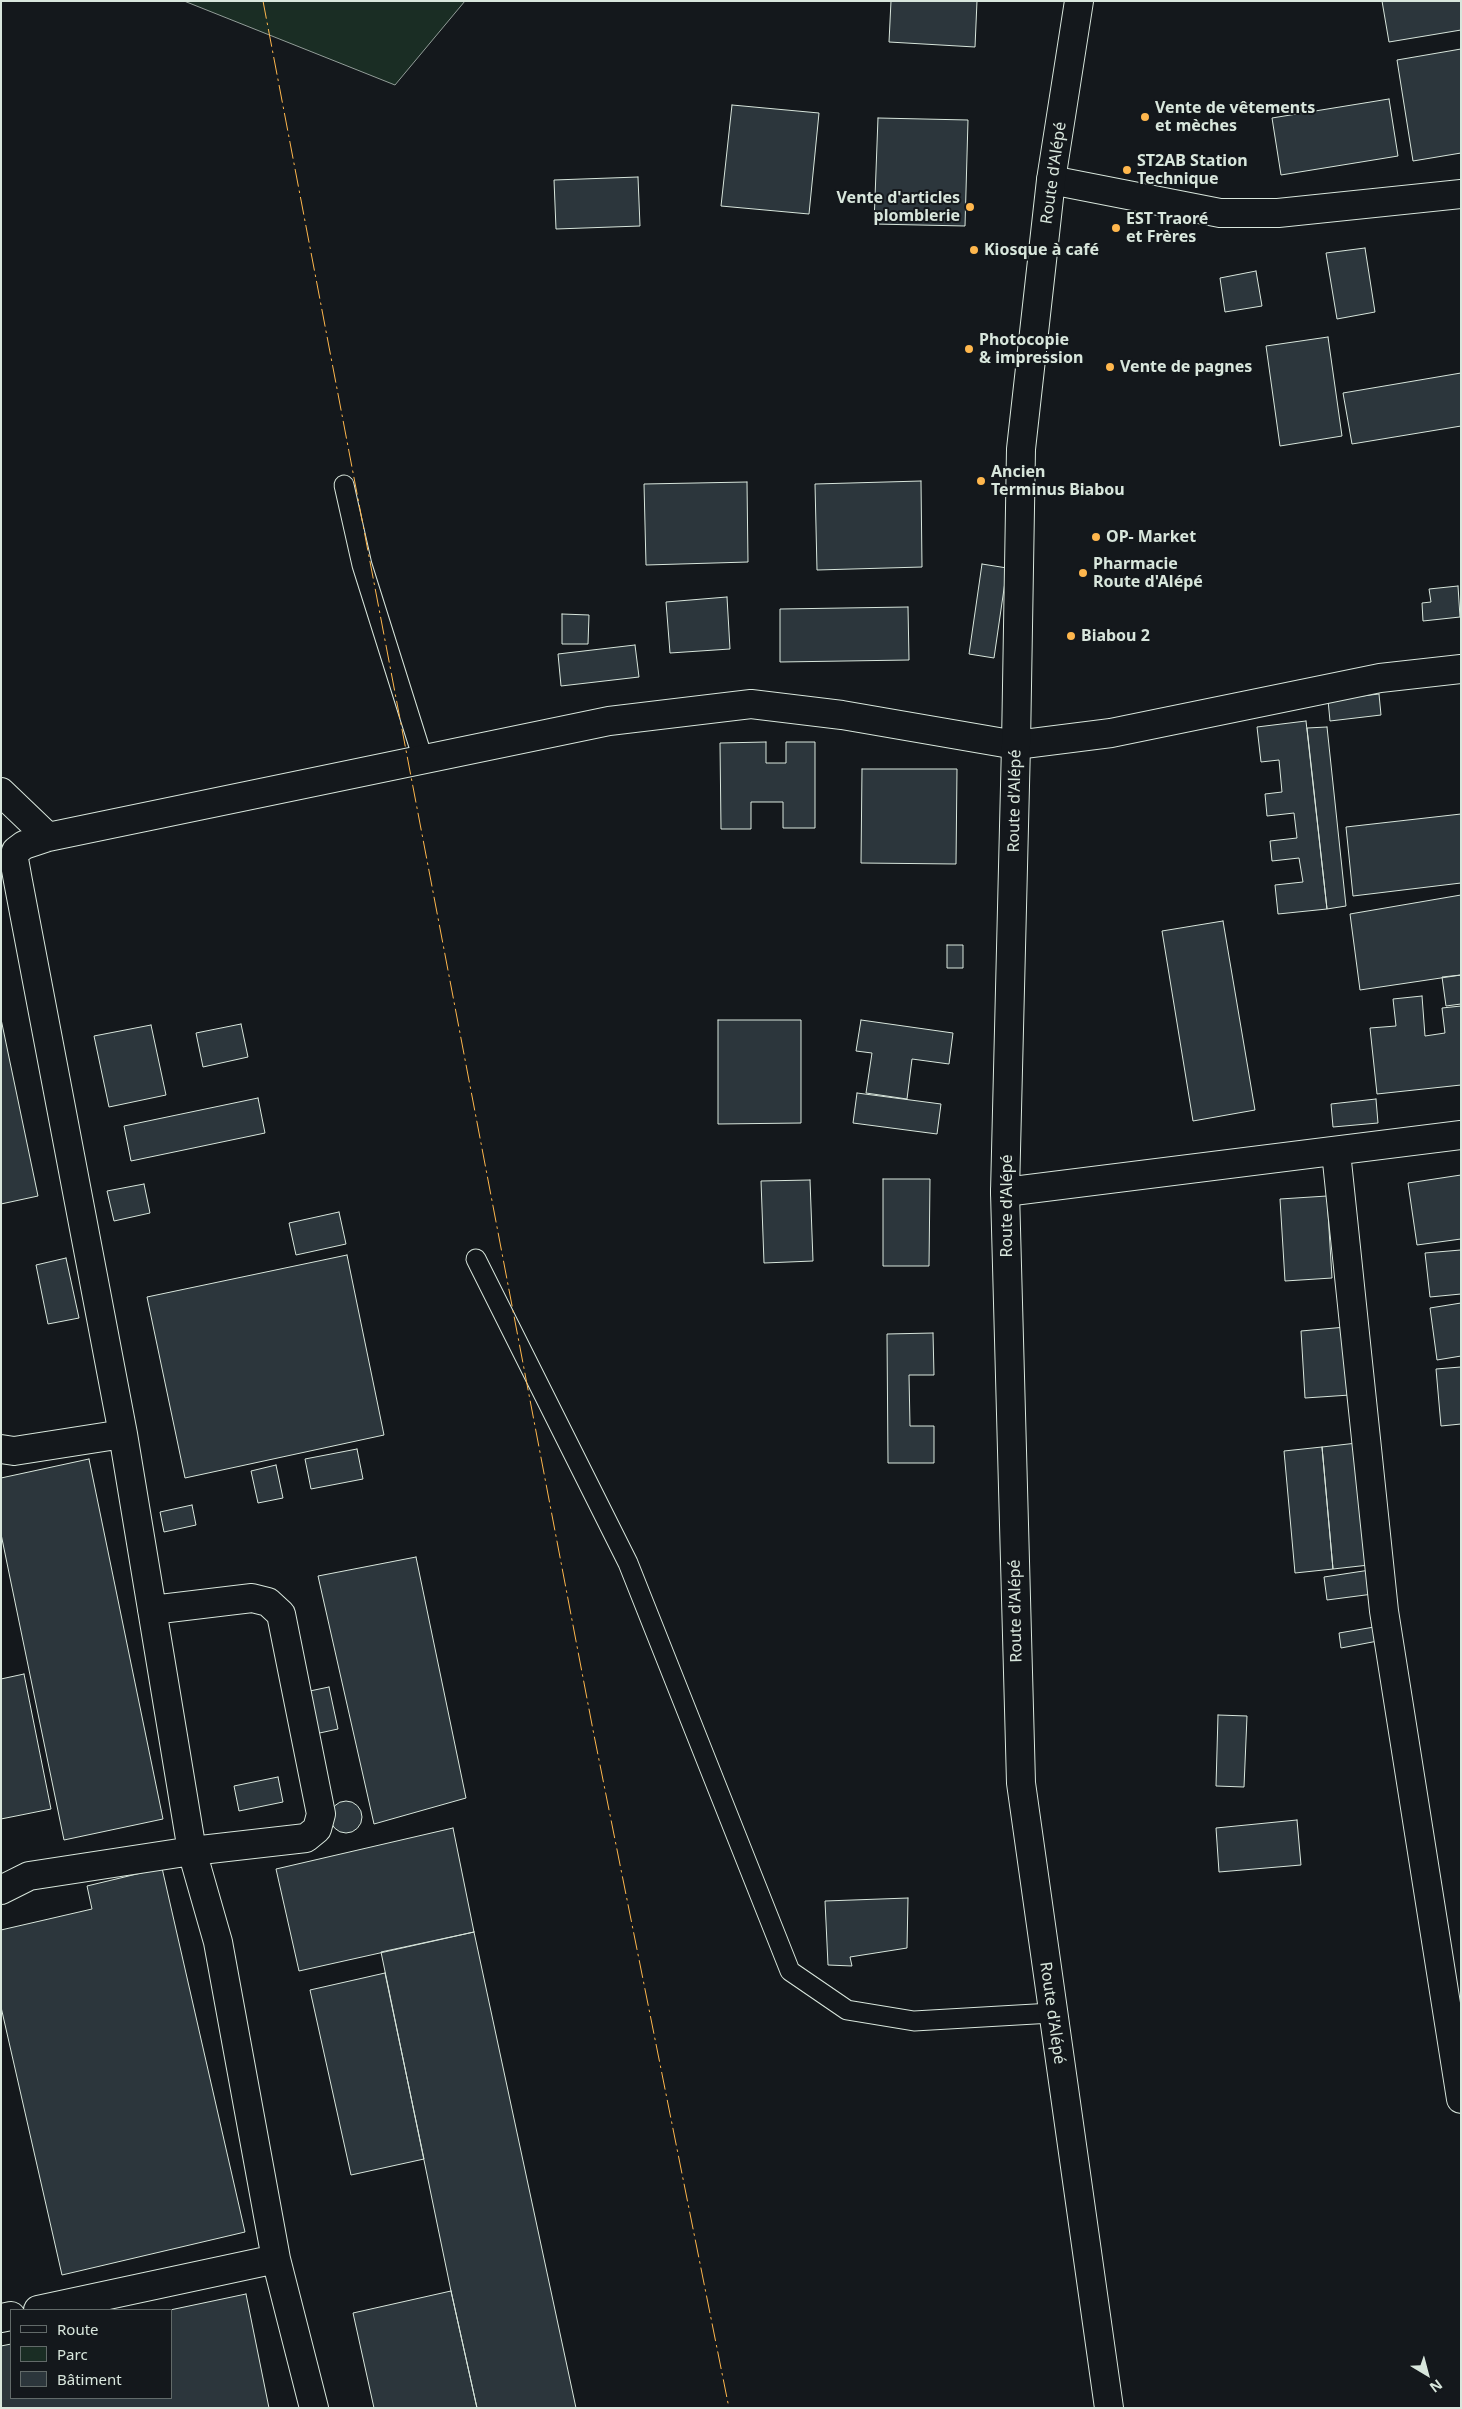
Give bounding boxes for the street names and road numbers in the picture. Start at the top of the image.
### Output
street label: Route d'Alépé [1037,121,1071,225]
street label: Route d'Alépé [1005,749,1025,853]
street label: Route d'Alépé [997,1154,1017,1258]
street label: Route d'Alépé [1006,1559,1026,1663]
street label: Route d'Alépé [1035,1961,1069,2065]

